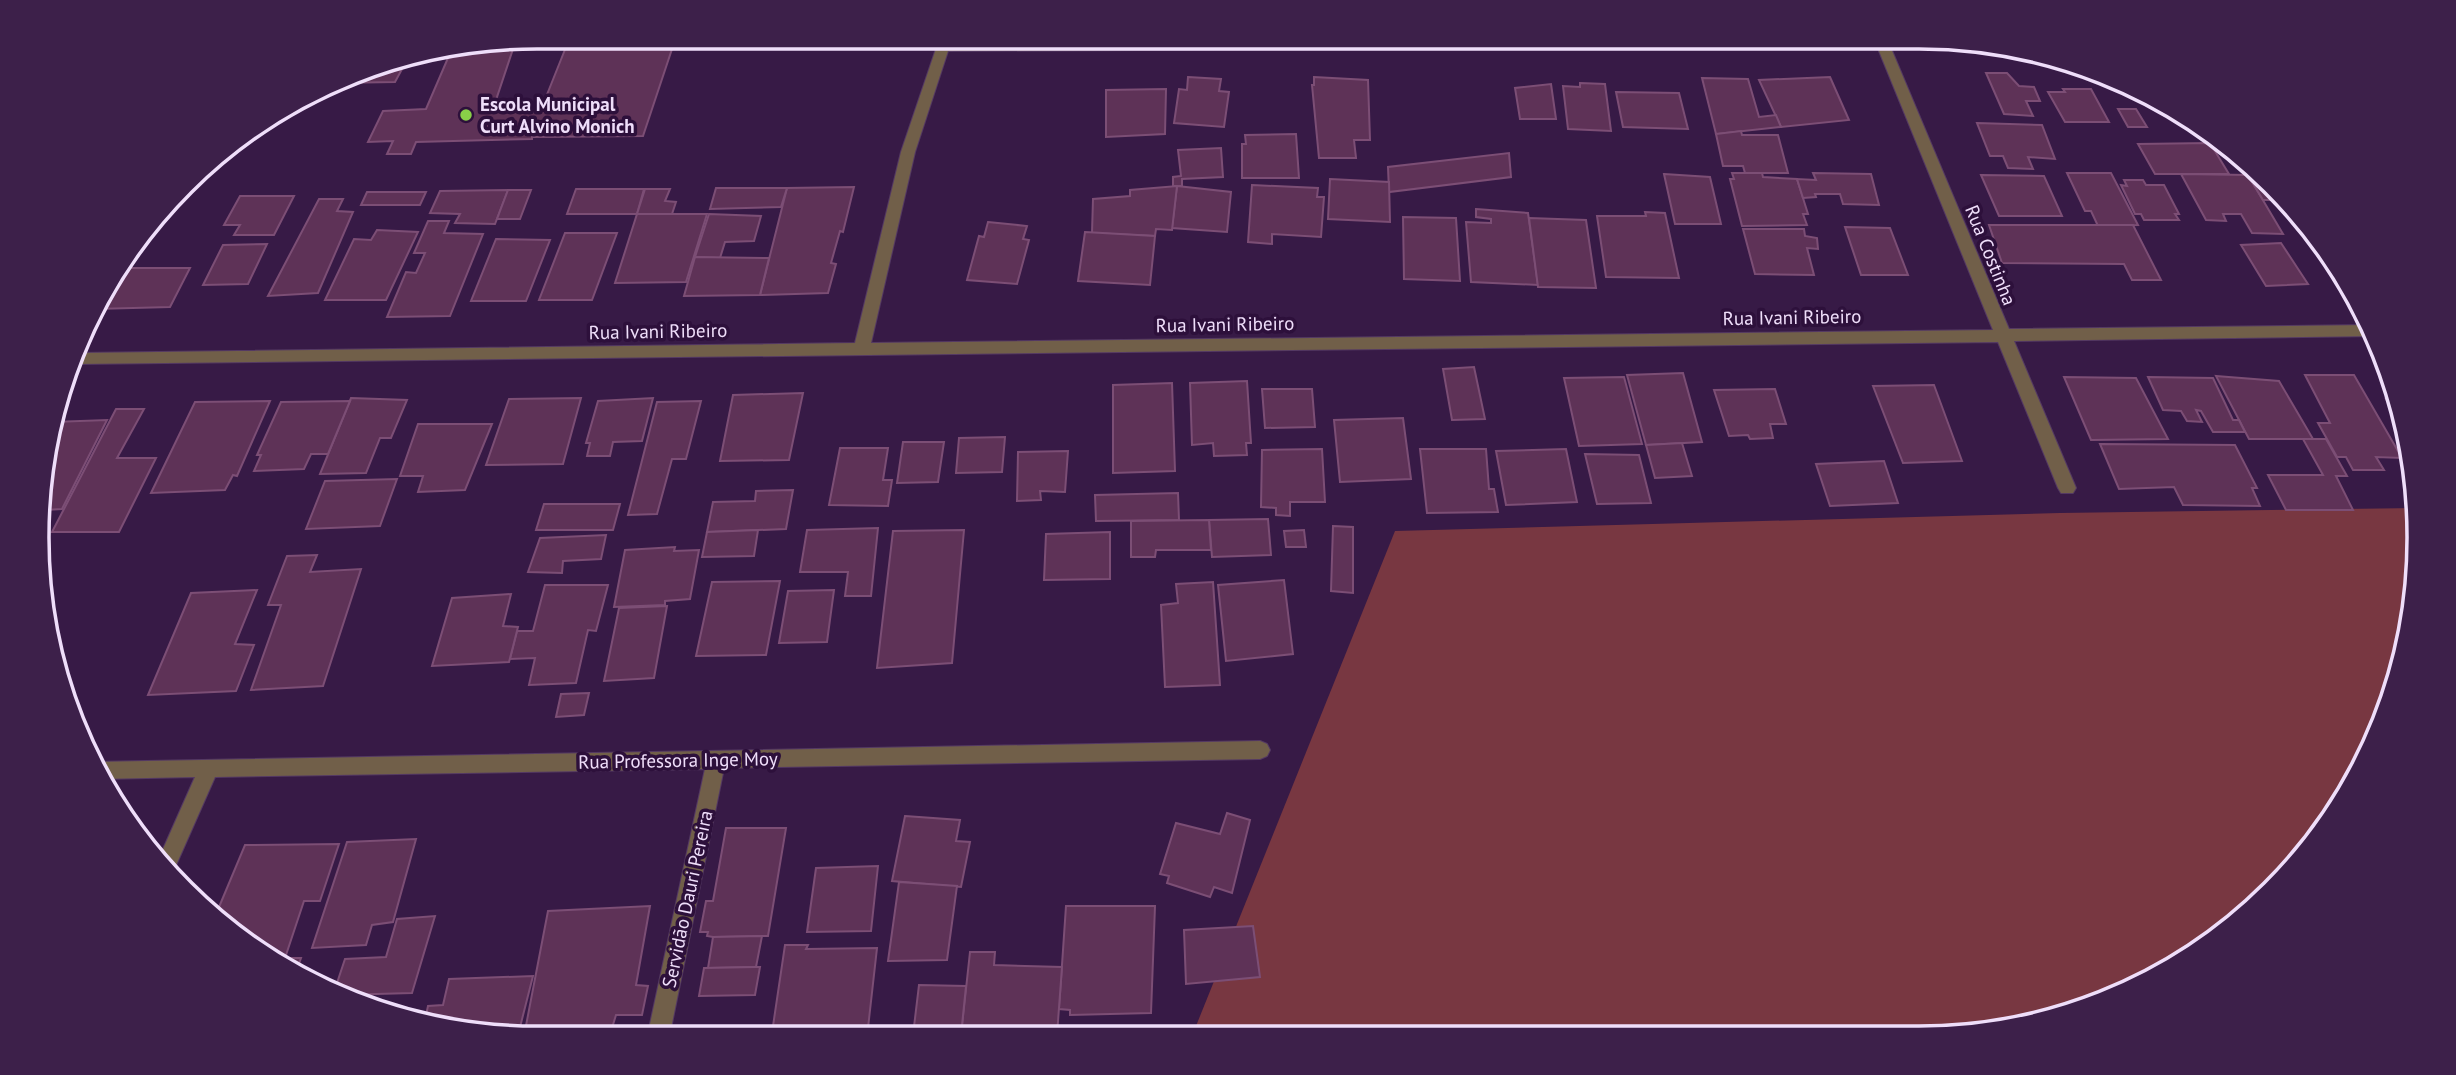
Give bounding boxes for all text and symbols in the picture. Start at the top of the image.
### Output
place label: Escola Municipal Curt Alvino Monich [480,92,635,138]
marker: Escola Municipal Curt Alvino Monich [458,107,474,123]
street label: Rua Costinha [1960,201,2022,309]
street label: Rua Ivani Ribeiro [1723,304,1861,330]
street label: Rua Ivani Ribeiro [1156,311,1294,337]
street label: Rua Ivani Ribeiro [589,318,727,344]
street label: Rua Professora Inge Moy [578,746,778,774]
street label: Servidão Dauri Pereira [656,808,718,990]

